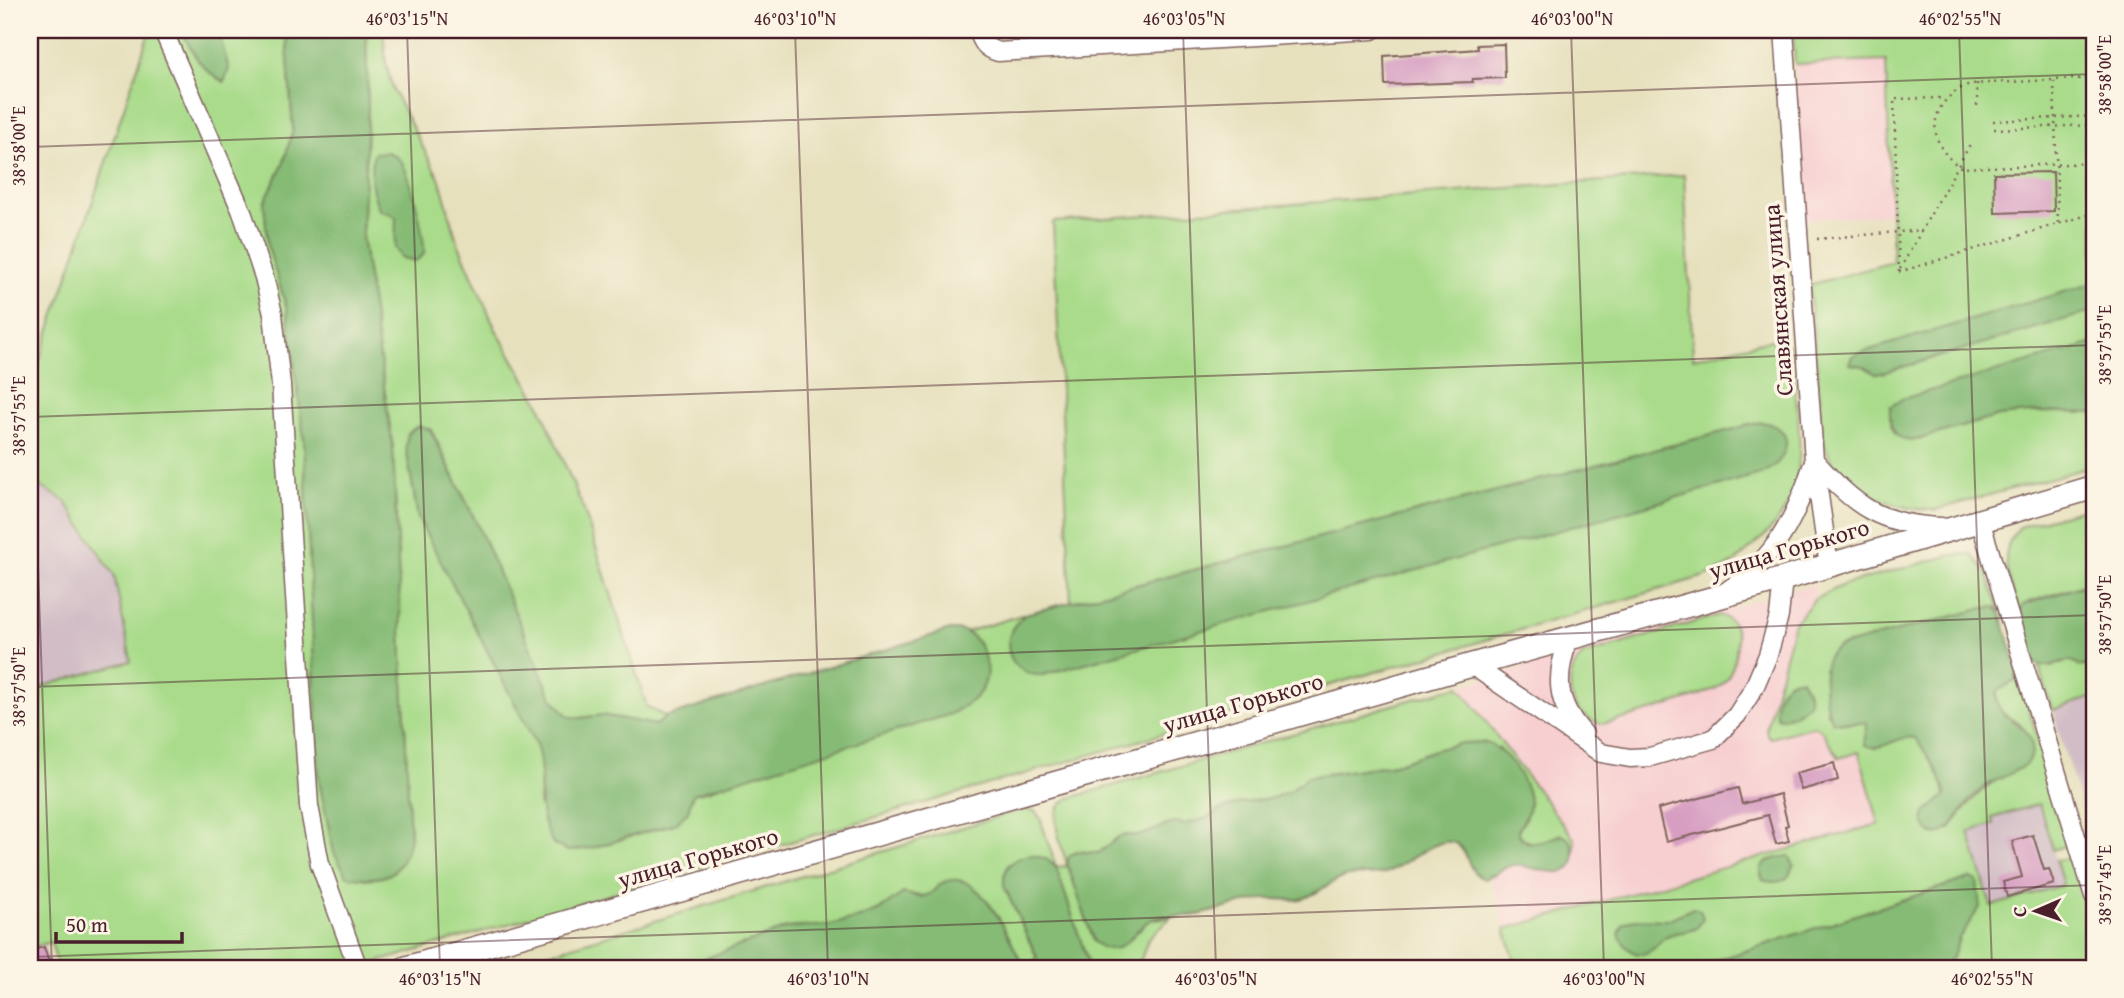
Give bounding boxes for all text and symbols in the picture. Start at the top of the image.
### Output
text: 46°03'15"N [366,5,449,32]
text: 46°03'10"N [754,5,837,32]
text: 46°03'05"N [1143,5,1226,32]
text: 46°03'00"N [1531,5,1614,32]
text: 46°02'55"N [1919,5,2002,32]
text: 38°58'00"E [2091,35,2118,115]
text: 38°58'00"E [5,106,32,186]
street label: Славянская улица [1753,202,1802,397]
text: 38°57'55"E [2091,305,2118,385]
text: 38°57'55"E [5,376,32,456]
street label: улица Горького [1704,509,1873,588]
text: 38°57'50"E [2091,575,2118,655]
text: 38°57'50"E [5,647,32,727]
street label: улица Горького [1158,663,1327,742]
street label: улица Горького [613,818,782,897]
text: 38°57'45"E [2091,845,2118,925]
north arrow [2002,876,2072,946]
scale bar [56,900,182,944]
text: С [2005,905,2033,917]
text: 50 m [66,909,108,940]
text: 46°03'15"N [399,965,482,992]
text: 46°03'10"N [787,965,870,992]
text: 46°03'05"N [1175,965,1258,992]
text: 46°03'00"N [1563,965,1646,992]
text: 46°02'55"N [1951,965,2034,992]

